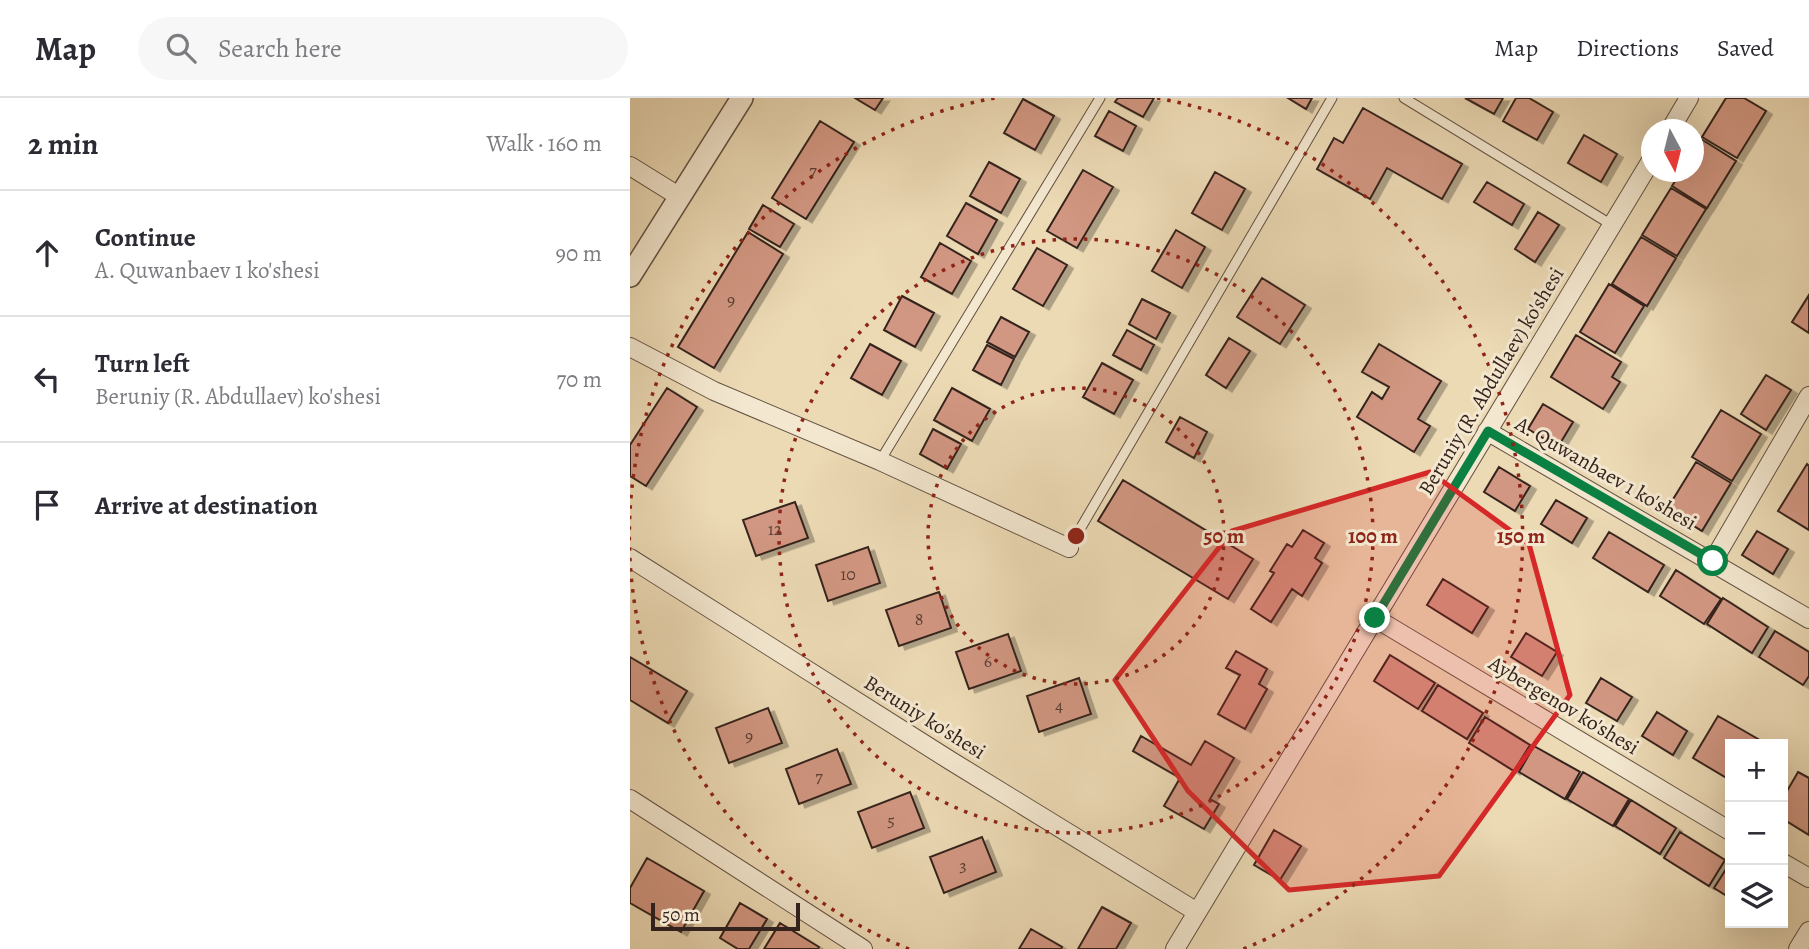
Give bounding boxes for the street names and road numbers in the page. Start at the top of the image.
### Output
street label: Beruniy (R. Abdullaev) ko'shesi [1412,262,1570,500]
street label: A. Quwanbaev 1 ko'shesi [1509,409,1702,536]
street label: Aybergenov ko'shesi [1483,649,1644,761]
street label: Beruniy ko'shesi [859,668,991,766]

